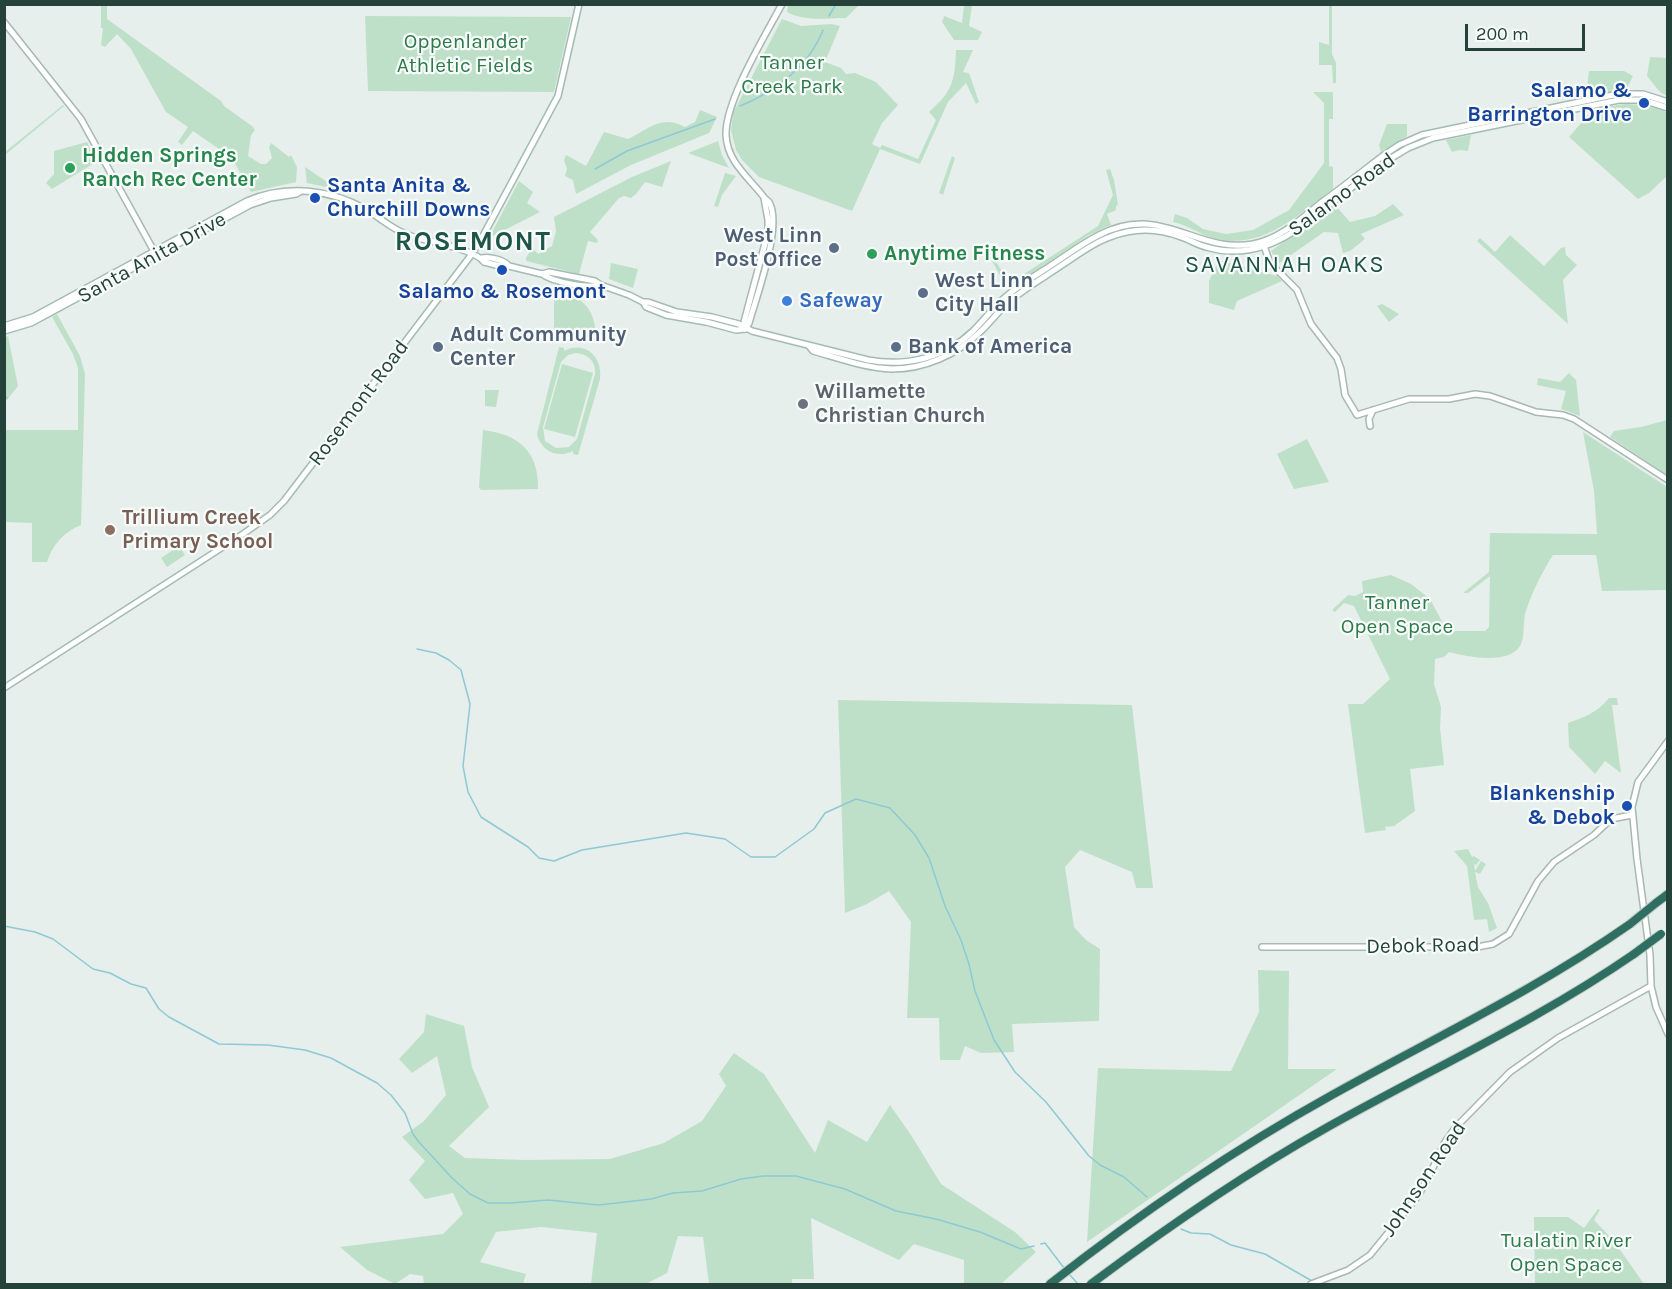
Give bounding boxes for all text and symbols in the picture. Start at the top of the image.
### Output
scale bar [1468,12,1588,50]
text: 200 m [1476,23,1529,45]
park label: Oppenlander Athletic Fields [397,29,533,79]
park label: Tanner Creek Park [741,50,843,100]
place label: Salamo & Barrington Drive [1467,78,1632,128]
marker: Salamo & Barrington Drive [1637,96,1651,110]
place label: Hidden Springs Ranch Rec Center [82,143,257,193]
street label: Salamo Road [1284,148,1400,242]
marker: Hidden Springs Ranch Rec Center [63,161,77,175]
place label: Santa Anita & Churchill Downs [327,173,490,223]
marker: Santa Anita & Churchill Downs [308,191,322,205]
street label: Santa Anita Drive [73,207,231,309]
place label: West Linn Post Office [714,223,822,273]
district label: ROSEMONT [395,226,551,258]
marker: West Linn Post Office [827,241,841,255]
place label: Anytime Fitness [884,241,1045,267]
marker: Anytime Fitness [865,247,879,261]
district label: SAVANNAH OAKS [1185,251,1385,279]
marker: Salamo & Rosemont [495,263,509,277]
place label: West Linn City Hall [935,268,1033,318]
place label: Salamo & Rosemont [398,279,606,305]
marker: West Linn City Hall [916,286,930,300]
place label: Safeway [799,288,882,314]
marker: Safeway [780,294,794,308]
place label: Adult Community Center [450,322,626,372]
place label: Bank of America [908,334,1072,360]
street label: Rosemont Road [303,335,415,471]
marker: Adult Community Center [431,340,445,354]
marker: Bank of America [889,340,903,354]
place label: Willamette Christian Church [815,379,985,429]
marker: Willamette Christian Church [796,397,810,411]
place label: Trillium Creek Primary School [122,505,273,555]
marker: Trillium Creek Primary School [103,523,117,537]
park label: Tanner Open Space [1341,590,1453,640]
place label: Blankenship & Debok [1489,781,1615,831]
marker: Blankenship & Debok [1620,799,1634,813]
street label: Debok Road [1366,932,1480,960]
street label: Johnson Road [1376,1116,1472,1242]
park label: Tualatin River Open Space [1501,1228,1631,1278]

